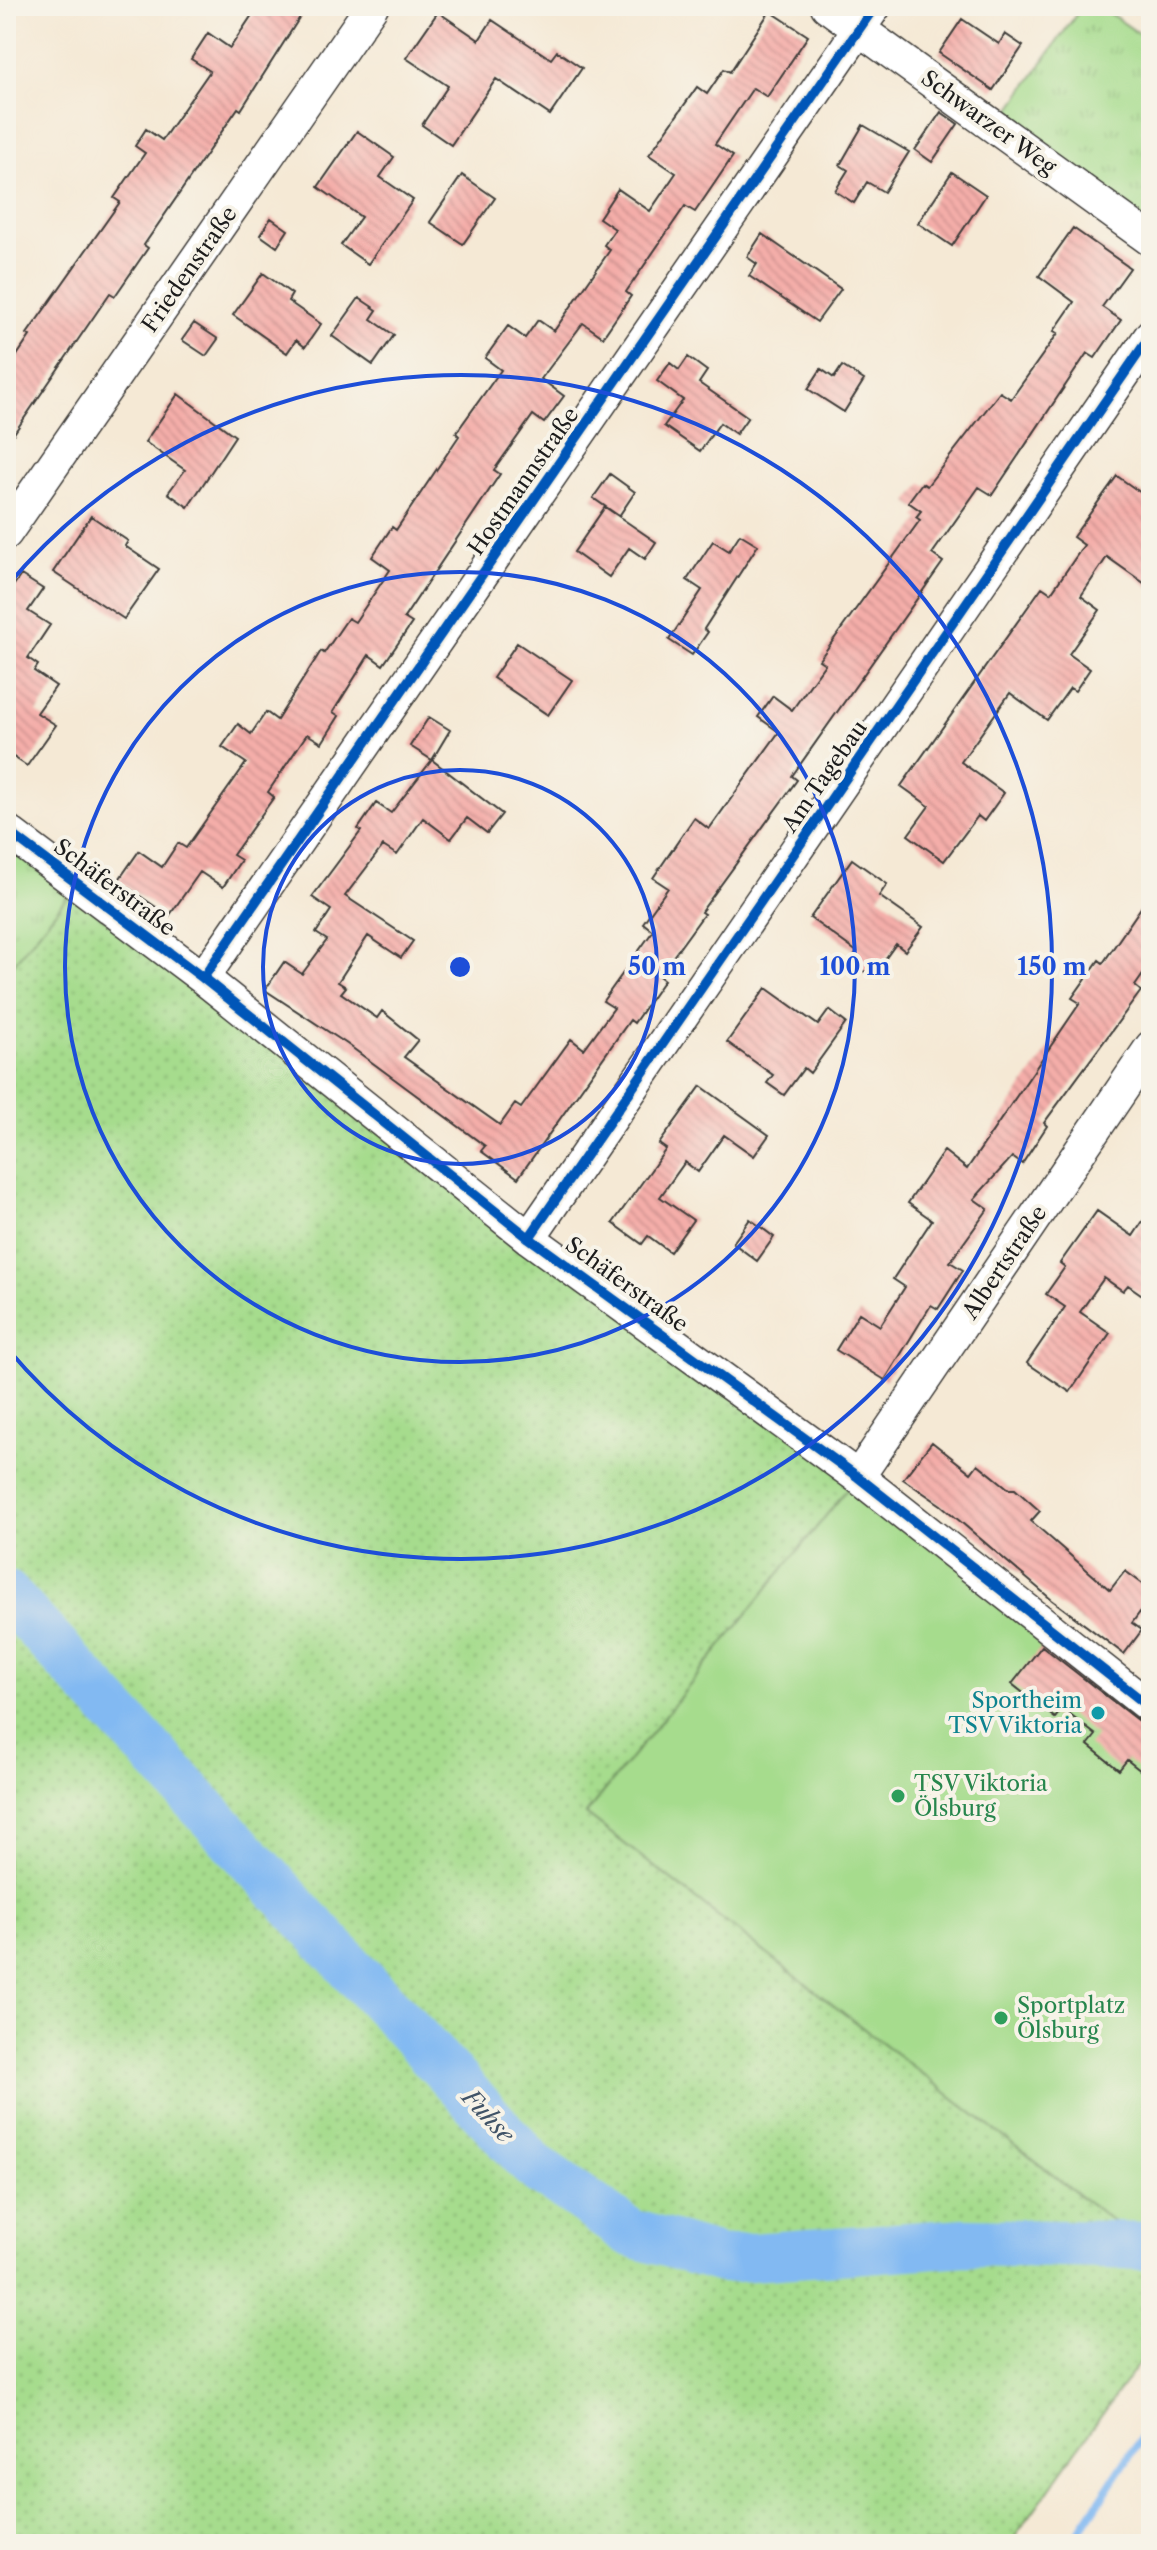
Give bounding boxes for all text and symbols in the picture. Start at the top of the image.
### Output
street label: Schwarzer Weg [916,64,1062,181]
street label: Friedenstraße [136,201,243,337]
street label: Hostmannstraße [462,402,584,560]
street label: Am Tagebau [775,715,873,838]
street label: Schäferstraße [49,833,181,942]
text: 50 m [628,952,686,981]
text: 100 m [819,952,891,981]
text: 150 m [1017,952,1087,981]
centre of rings [446,953,474,981]
street label: Albertstraße [956,1200,1052,1325]
street label: Schäferstraße [560,1231,693,1338]
place label: Sportheim TSV Viktoria [948,1687,1083,1739]
marker: Sportheim TSV Viktoria [1089,1704,1107,1722]
place label: TSV Viktoria Ölsburg [914,1770,1048,1822]
marker: TSV Viktoria Ölsburg [889,1787,907,1805]
place label: Sportplatz Ölsburg [1017,1992,1125,2044]
marker: Sportplatz Ölsburg [992,2009,1010,2027]
water label: Fuhse [455,2081,521,2149]

